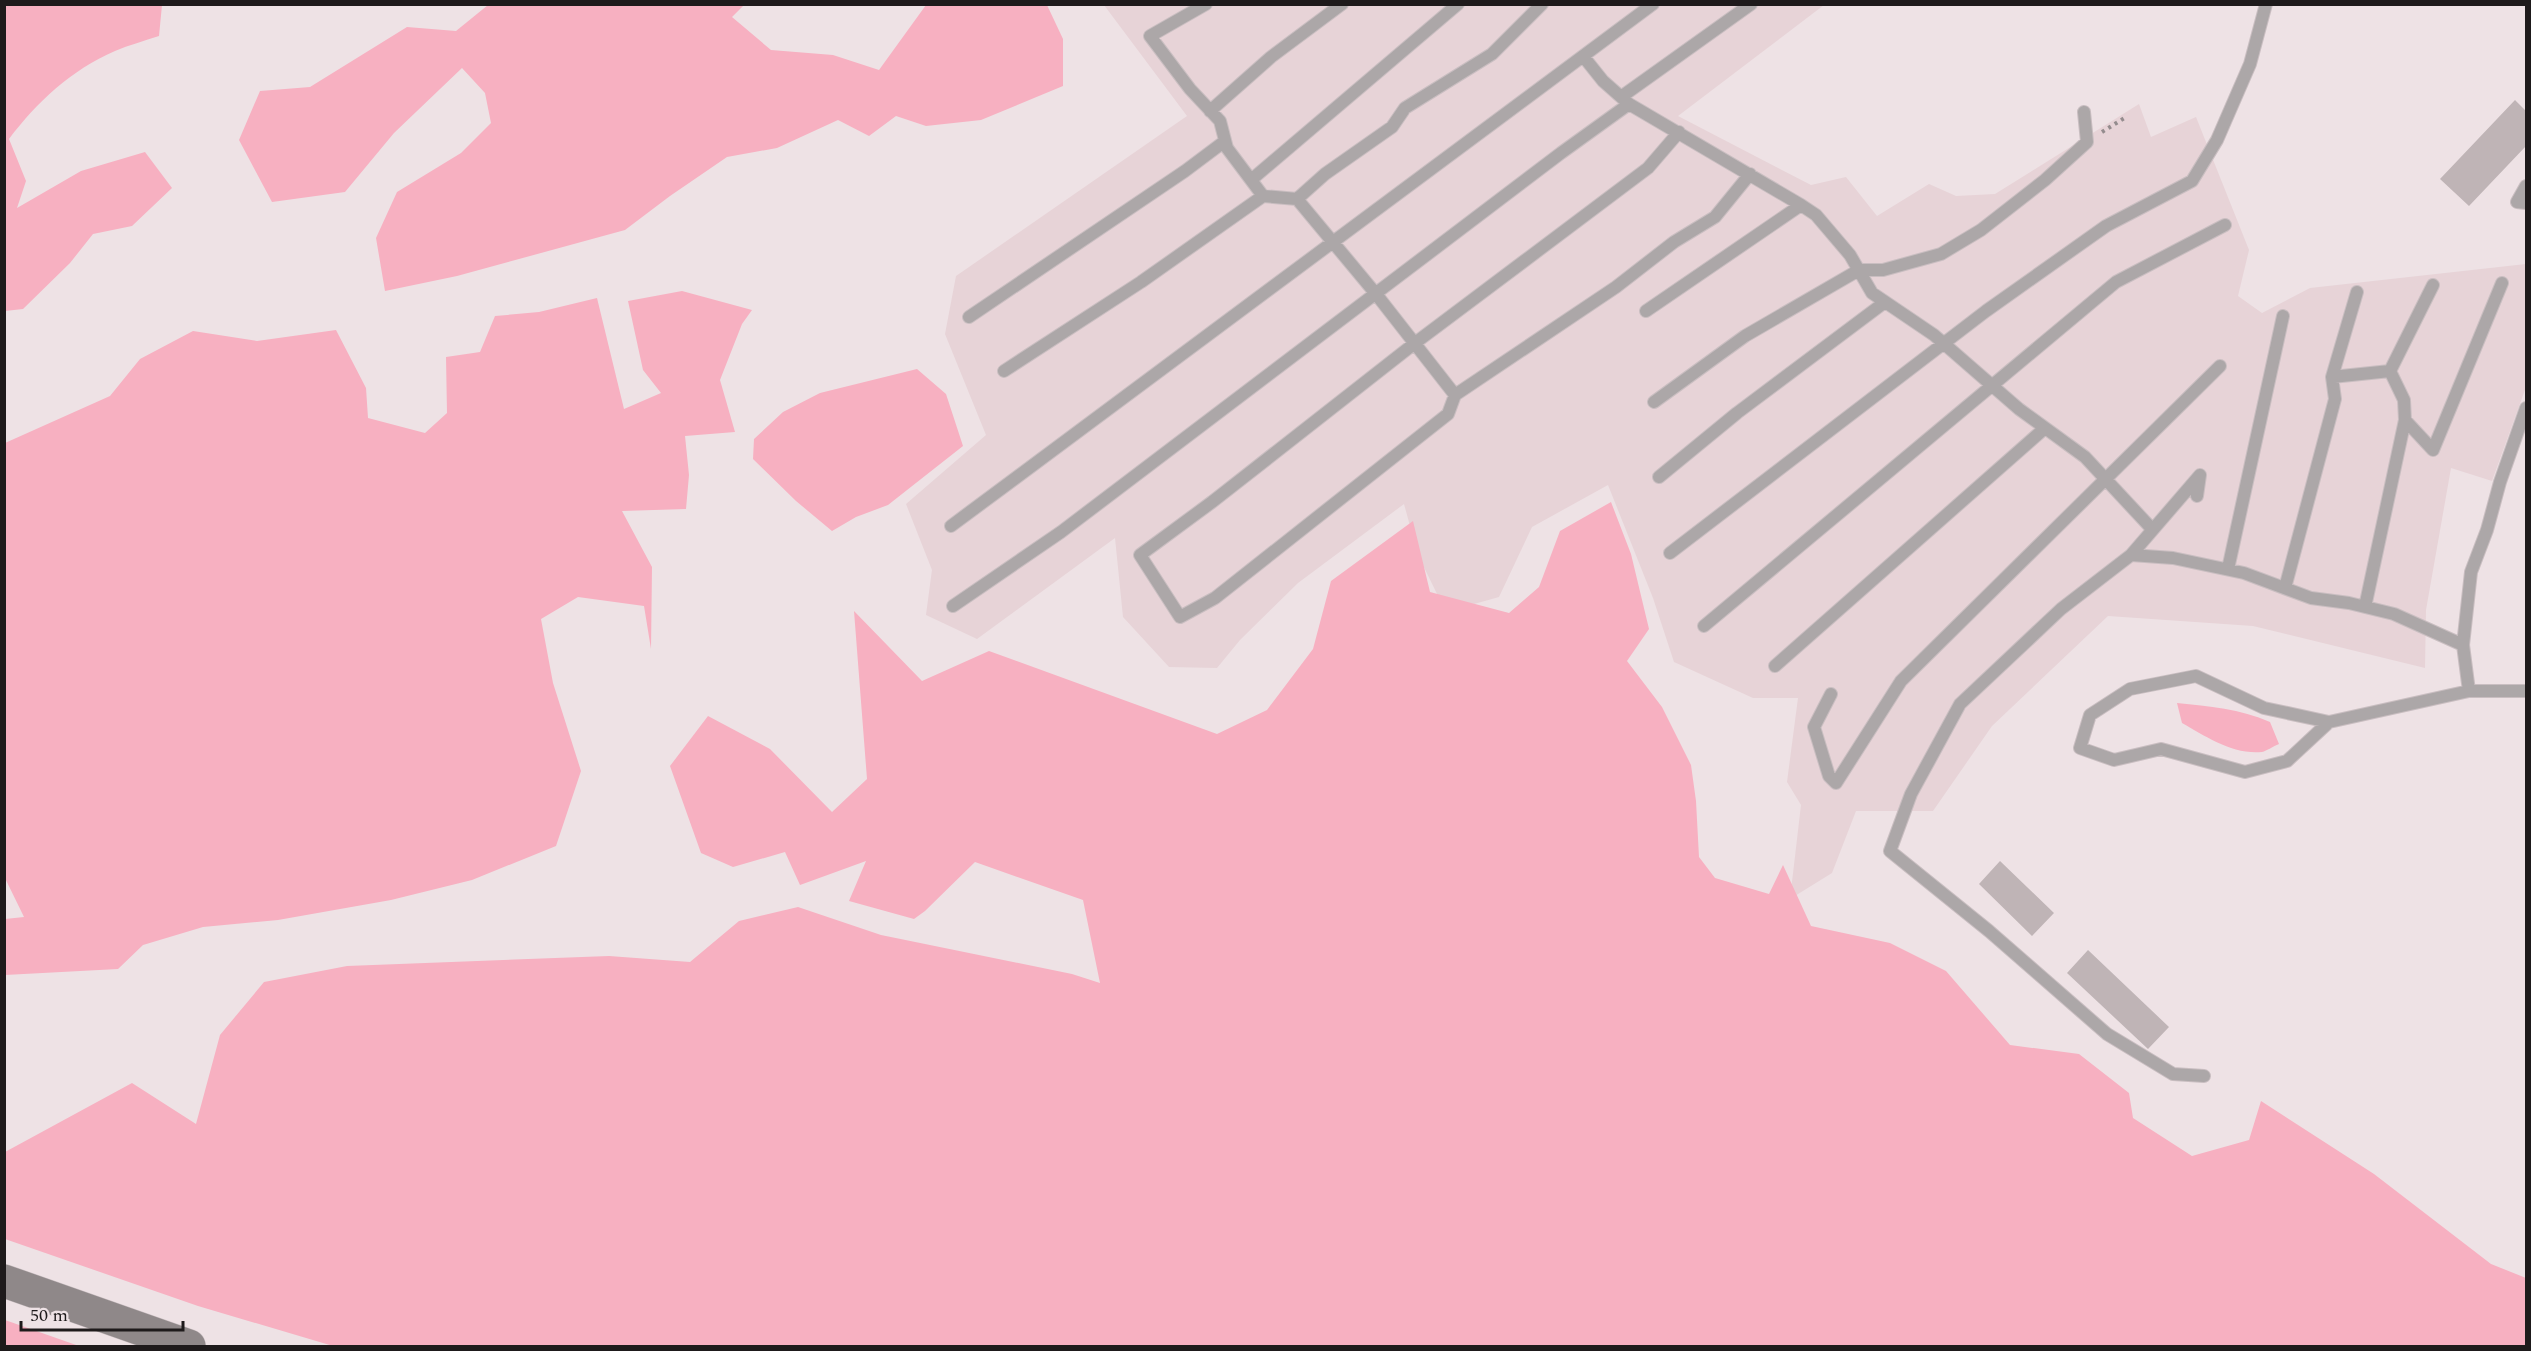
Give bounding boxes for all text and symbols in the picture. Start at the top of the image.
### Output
scale bar [21,1294,183,1332]
text: 50 m [30,1302,68,1329]

